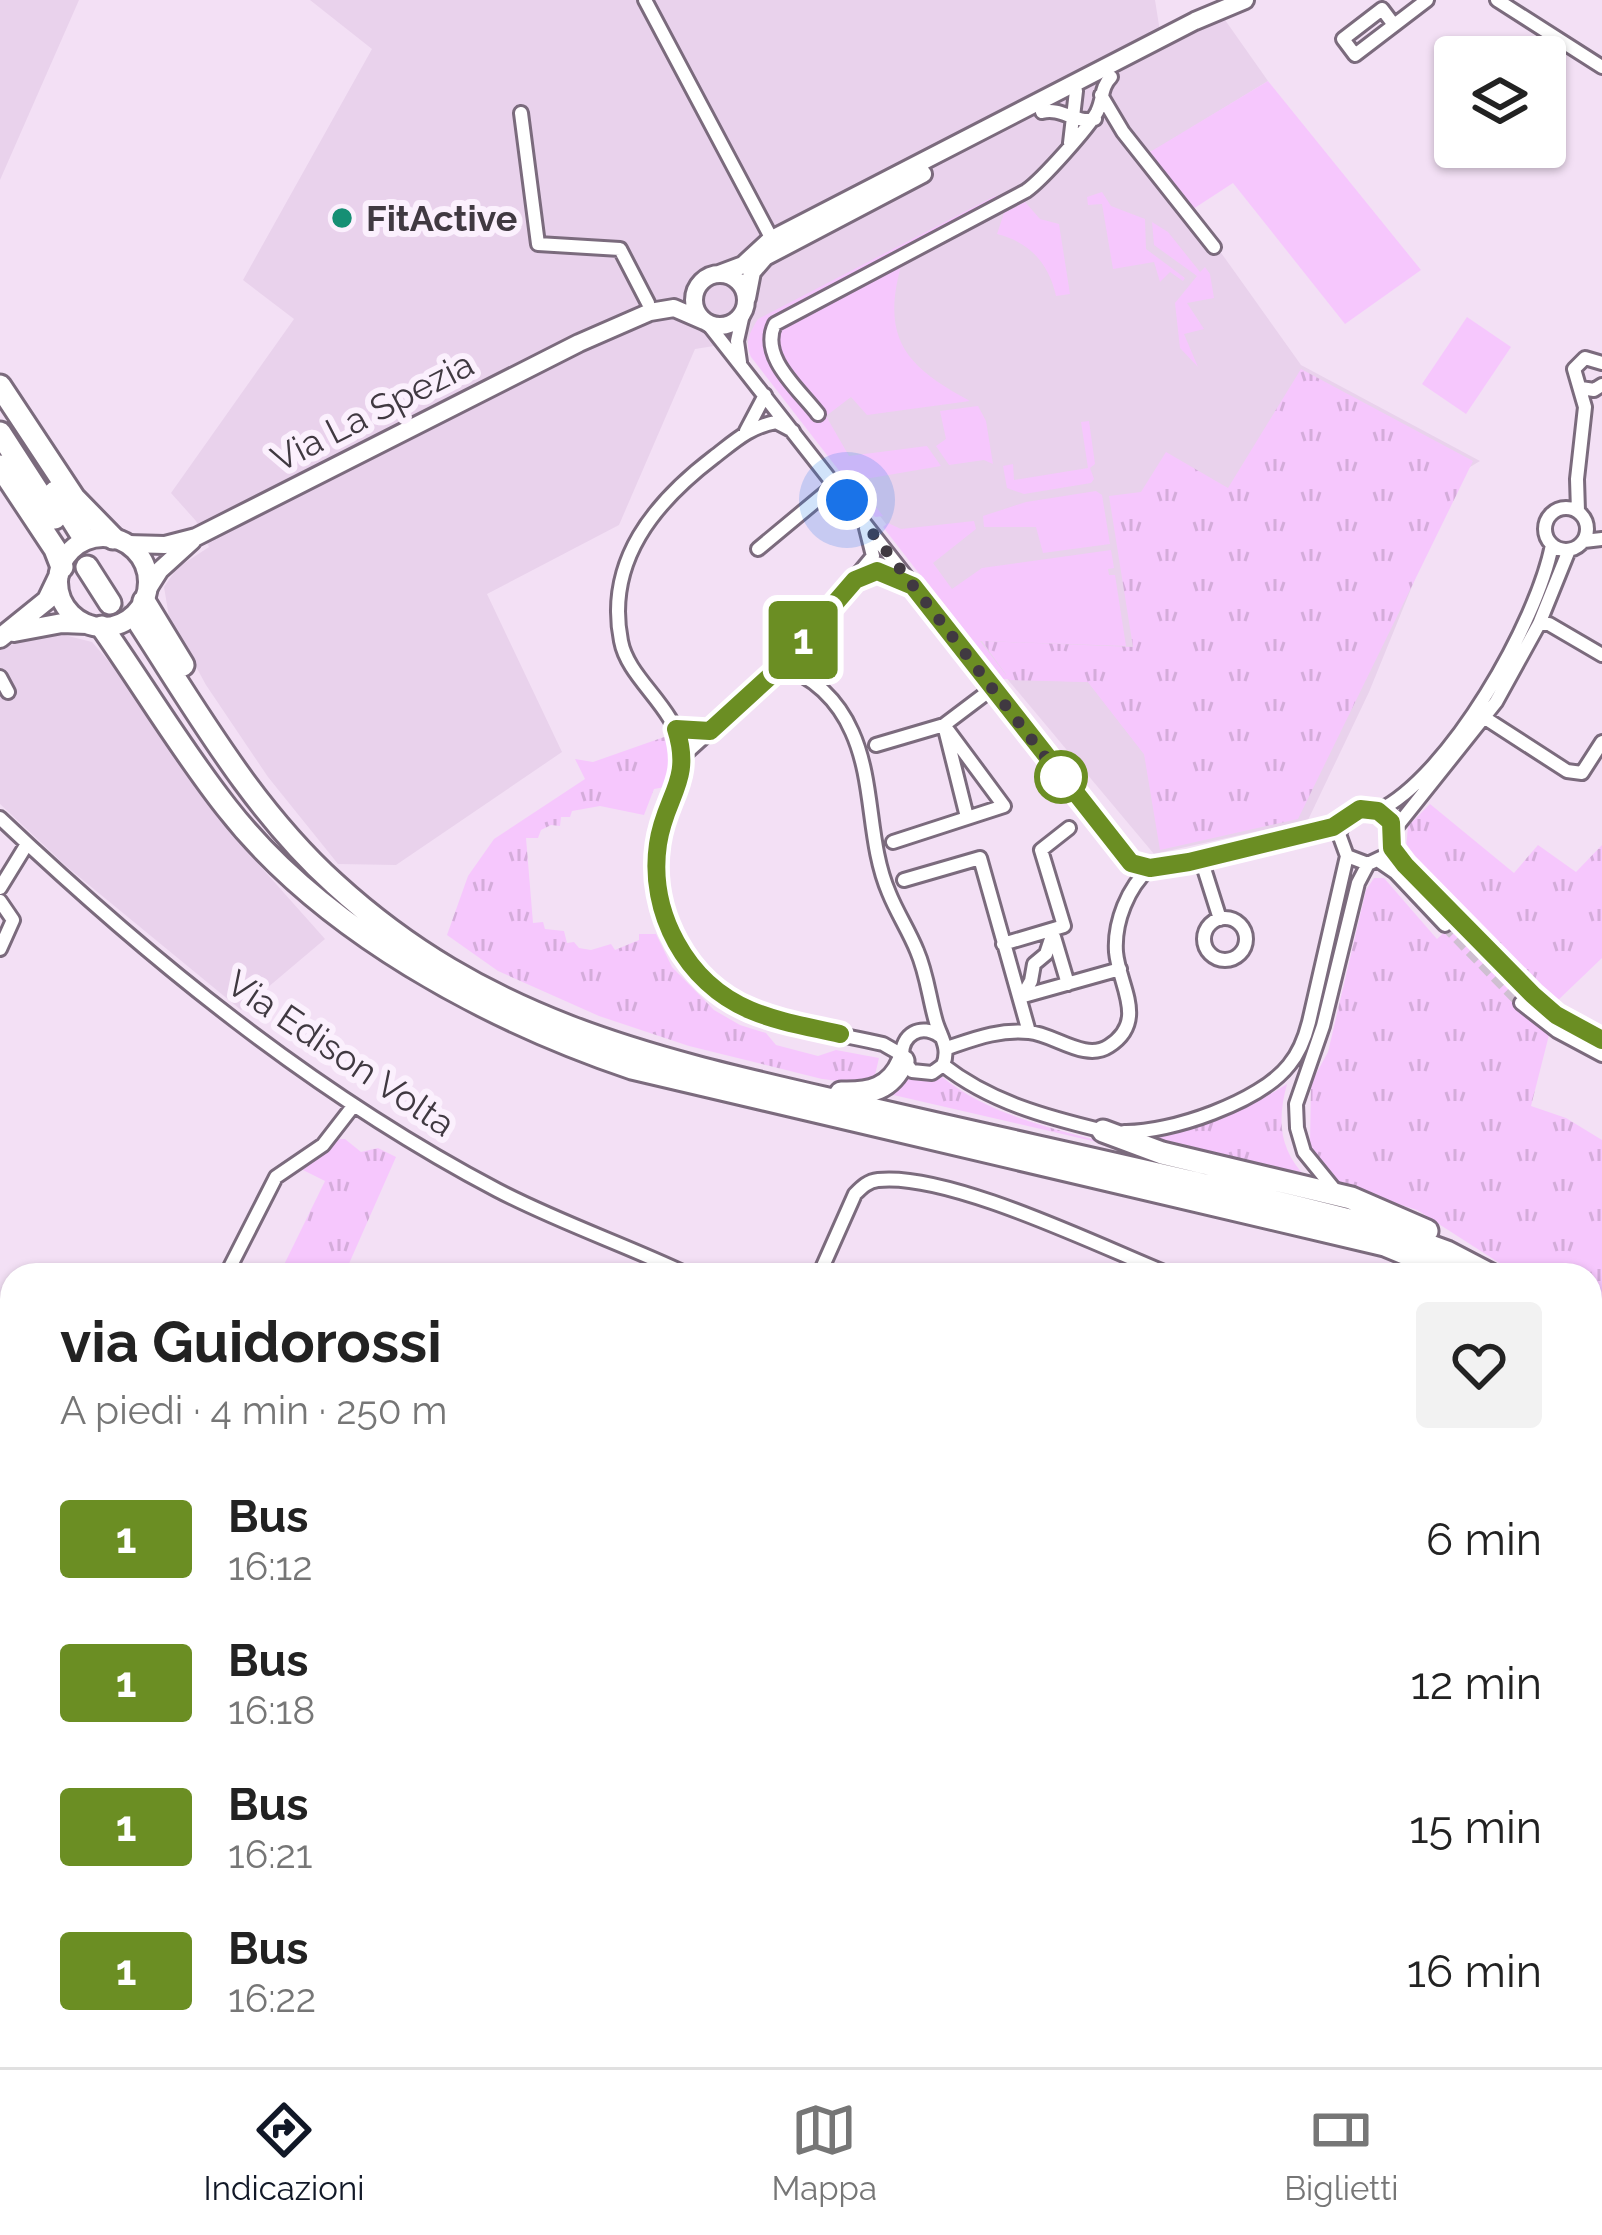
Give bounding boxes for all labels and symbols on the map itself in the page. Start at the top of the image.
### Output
place label: FitActive [366,197,517,239]
marker: FitActive [329,205,355,231]
street label: Via La Spezia [264,342,480,480]
your location [817,470,877,530]
line badge: 1 [764,601,842,679]
unlabelled marker [1036,752,1086,802]
street label: Via Edison Volta [219,961,463,1145]

